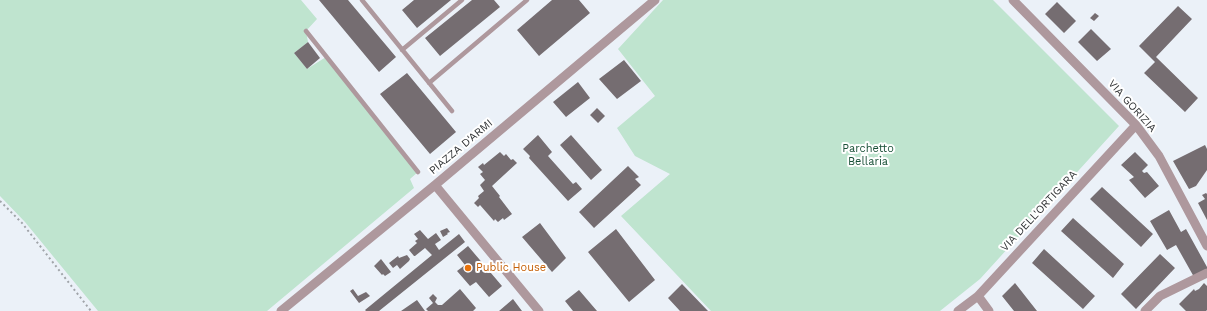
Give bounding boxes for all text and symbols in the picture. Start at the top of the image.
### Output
street label: VIA GORIZIA [1105,77,1159,135]
street label: PIAZZA D'ARMI [427,117,495,177]
park label: Parchetto Bellaria [842,142,894,168]
street label: VIA DELL'ORTIGARA [998,168,1080,254]
place label: Public House [476,261,546,275]
marker: Public House [463,263,473,273]

